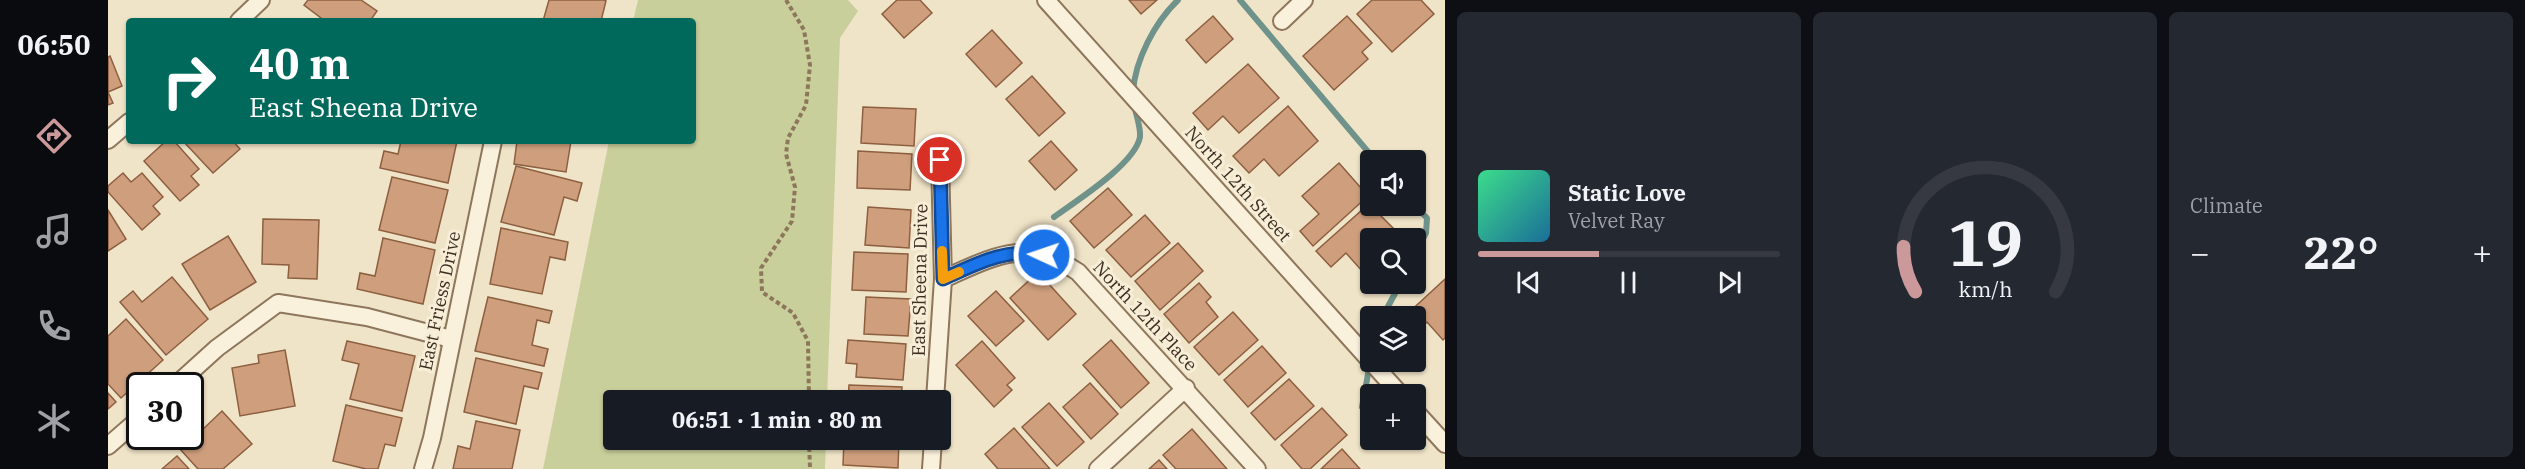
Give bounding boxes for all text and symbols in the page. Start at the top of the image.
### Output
text: 06:50 [18,27,90,62]
text: 40 m [249,36,350,91]
icon: right [150,42,228,120]
text: East Sheena Drive [249,89,478,124]
icon: directions [33,115,75,157]
street label: North 12th Street [1180,121,1296,246]
pin [914,134,965,185]
icon: arrive [923,143,956,176]
map controls [1360,150,1426,450]
button: sound [1360,150,1426,216]
text: Static Love [1568,178,1686,207]
text: Climate [2190,192,2263,219]
text: 19 [1948,202,2022,283]
street label: East Sheena Drive [907,203,932,356]
text: Velvet Ray [1568,207,1665,234]
icon: music [33,210,75,252]
position arrow [1012,223,1076,287]
text: 22° [2303,223,2379,281]
button: search [1360,228,1426,294]
street label: East Friess Drive [414,229,465,373]
text: − [2190,231,2210,274]
text: + [2472,231,2492,274]
street label: North 12th Place [1088,256,1202,376]
icon: previous [1512,266,1545,299]
icon: pause [1612,266,1645,299]
icon: next [1713,266,1746,299]
text: km/h [1958,275,2012,303]
icon: phone [33,305,75,347]
button: layers [1360,306,1426,372]
speed limit sign: 30 [126,372,204,450]
button: + [1360,384,1426,450]
icon: climate [33,400,75,442]
text: 06:51 · 1 min · 80 m [672,405,882,434]

